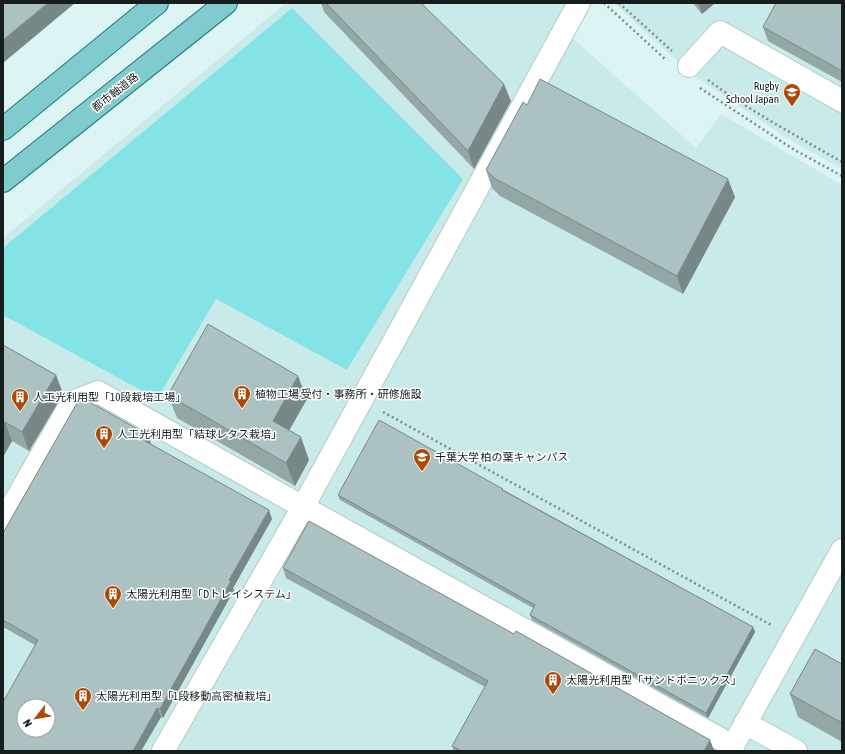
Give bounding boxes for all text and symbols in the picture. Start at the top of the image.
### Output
street label: 都市軸道路 [90,70,140,114]
place label: Rugby School Japan [726,80,779,105]
school or university icon: Rugby School Japan [782,82,802,107]
building icon: 植物工場 受付・事務所・研修施設 [232,384,252,409]
building icon: 人工光利用型「10段栽培工場」 [10,387,30,412]
place label: 植物工場 受付・事務所・研修施設 [255,388,422,400]
place label: 人工光利用型「10段栽培工場」 [33,391,186,403]
building icon: 人工光利用型「結球レタス栽培」 [94,424,114,449]
place label: 人工光利用型「結球レタス栽培」 [117,428,282,440]
school or university icon: 千葉大学 柏の葉キャンパス [412,447,432,472]
place label: 千葉大学 柏の葉キャンパス [435,451,569,463]
building icon: 太陽光利用型「Dトレイシステム」 [103,584,123,609]
place label: 太陽光利用型「Dトレイシステム」 [126,588,297,600]
building icon: 太陽光利用型「サンドボニックス」 [543,670,563,695]
place label: 太陽光利用型「サンドボニックス」 [566,674,742,686]
building icon: 太陽光利用型「1段移動高密植栽培」 [73,686,93,711]
place label: 太陽光利用型「1段移動高密植栽培」 [96,690,277,702]
north arrow [16,698,56,738]
text: N [21,717,34,729]

